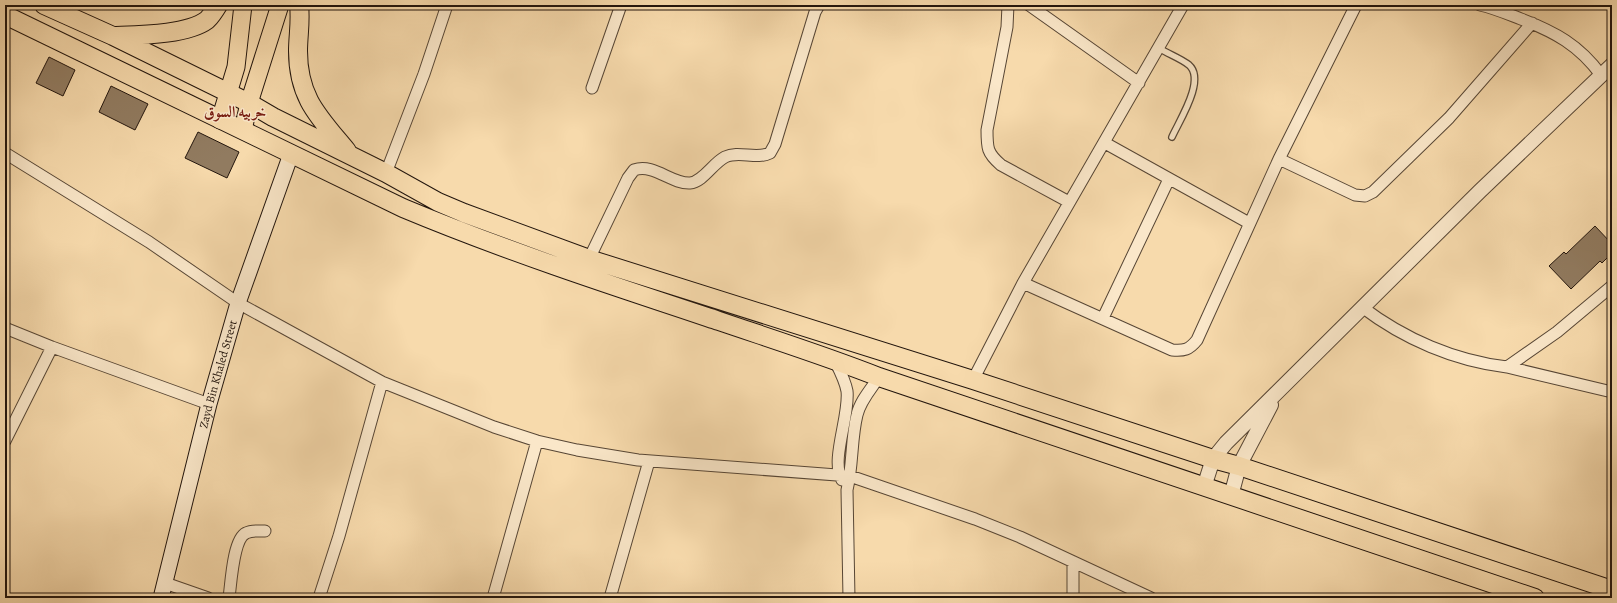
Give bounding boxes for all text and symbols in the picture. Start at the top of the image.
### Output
district label: خربیه السوق [204,101,266,123]
street label: Zayd Bin Khaled Street [195,318,241,430]

